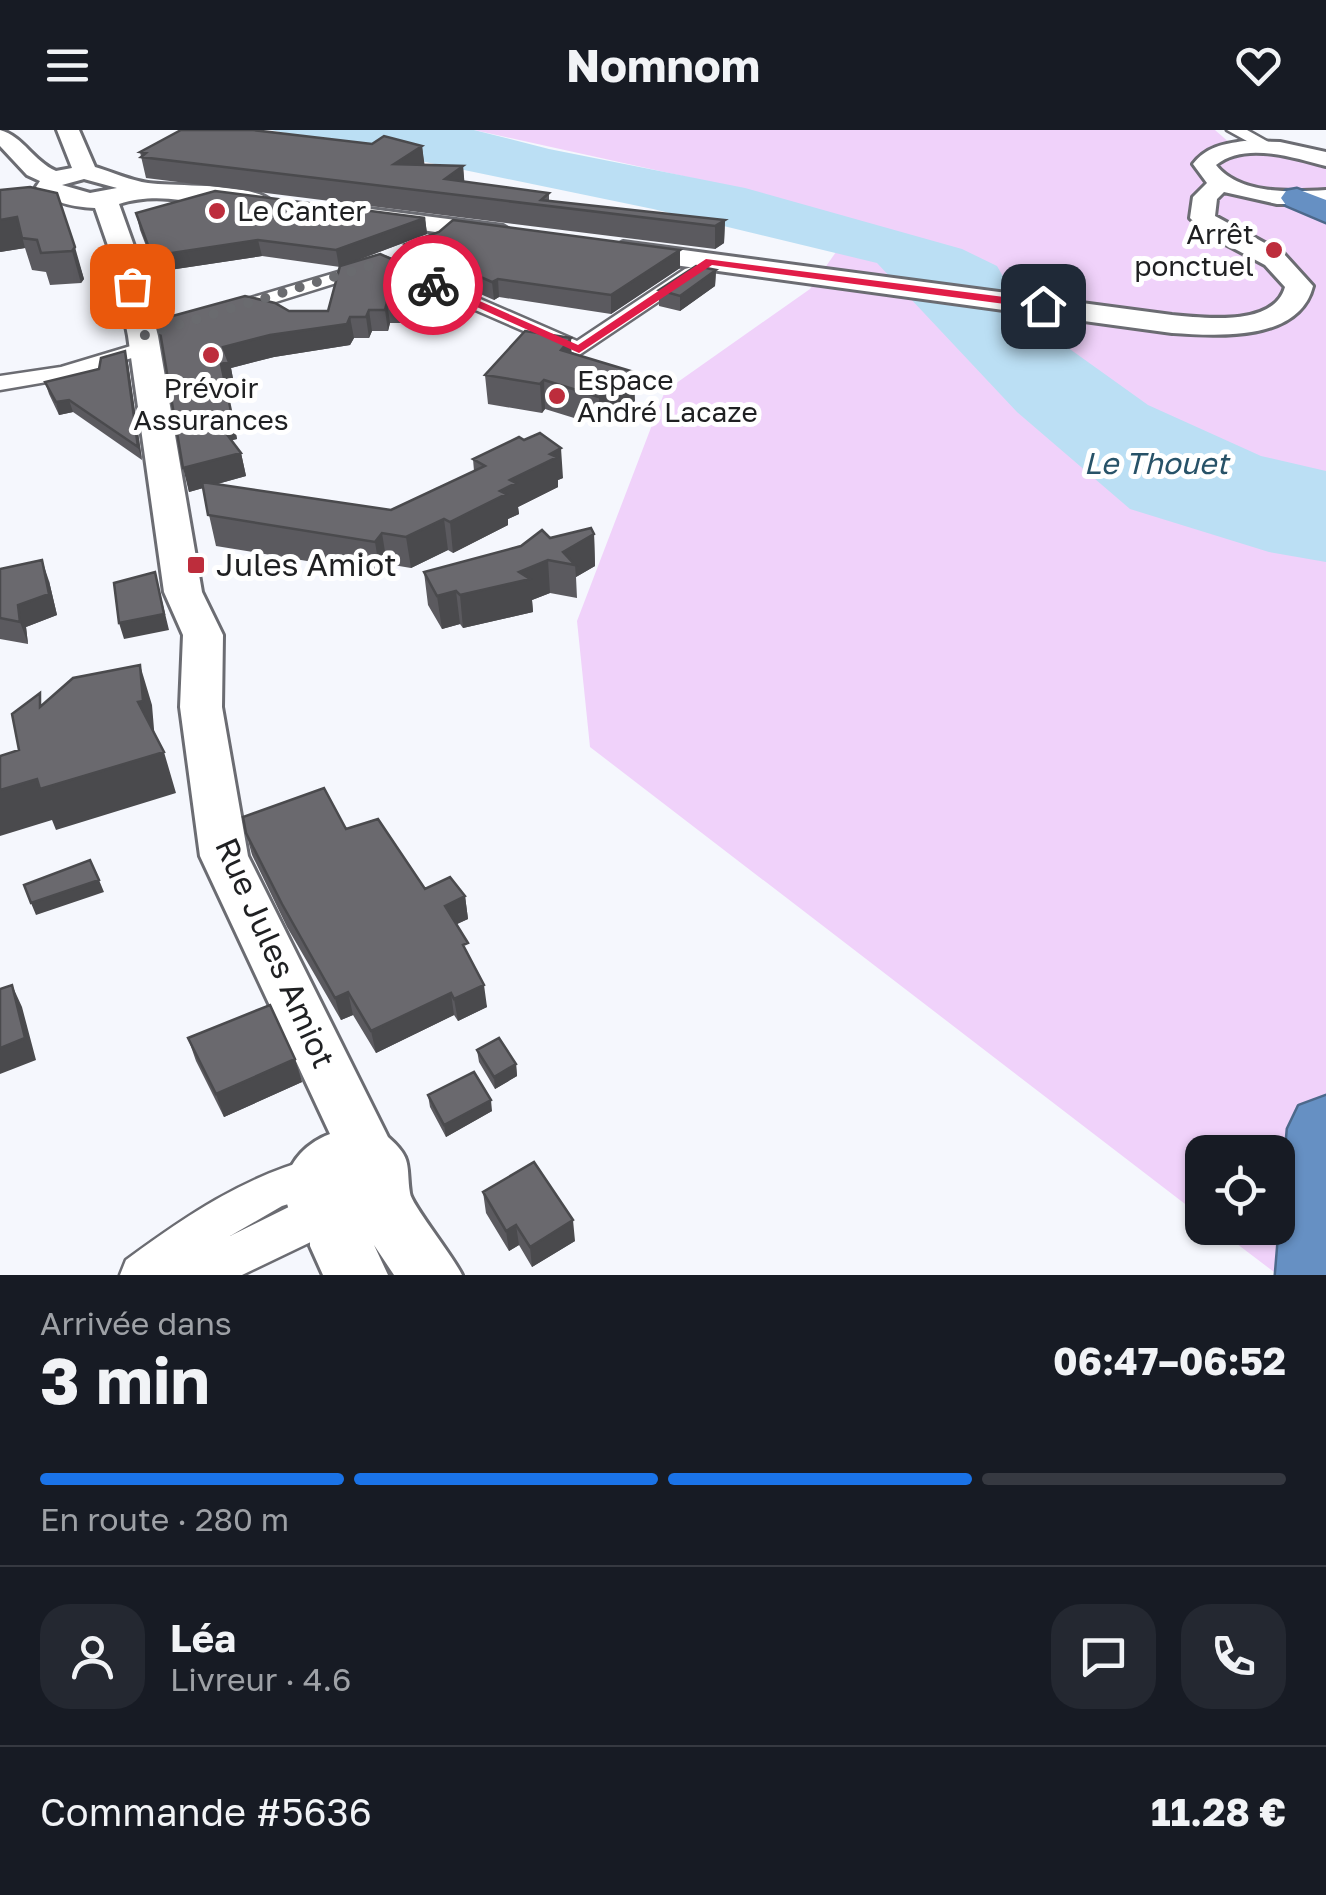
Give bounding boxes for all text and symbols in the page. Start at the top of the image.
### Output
icon: menu [40,38,95,93]
text: Nomnom [566,38,760,92]
icon: heart [1231,38,1286,93]
place label: Le Canter [237,194,366,227]
marker: Le Canter [206,200,228,222]
place label: Arrêt ponctuel [1134,217,1254,282]
courier [383,235,483,335]
marker: Arrêt ponctuel [1263,239,1285,261]
pin [90,244,175,329]
icon: bike [406,258,461,313]
icon: bag [105,259,160,314]
pin [1001,264,1086,349]
icon: home [1016,279,1071,334]
marker: Prévoir Assurances [200,344,222,366]
place label: Espace André Lacaze [577,363,758,428]
place label: Prévoir Assurances [133,371,289,436]
marker: Espace André Lacaze [546,385,568,407]
water label: Le Thouet [1084,445,1231,481]
place label: Jules Amiot [216,545,397,583]
marker: Jules Amiot [185,554,207,576]
street label: Rue Jules Amiot [208,832,344,1074]
map controls [1185,1135,1295,1245]
button: locate [1185,1135,1295,1245]
text: Arrivée dans [40,1304,232,1342]
text: 06:47–06:52 [1053,1338,1286,1383]
text: 3 min [40,1340,210,1418]
text: En route · 280 m [40,1500,289,1538]
button: person [40,1604,145,1709]
button: chat [1051,1604,1156,1709]
button: phone [1181,1604,1286,1709]
text: Léa [170,1615,236,1660]
text: Livreur · 4.6 [170,1660,351,1698]
text: Commande #5636 [40,1789,372,1834]
text: 11.28 € [1151,1789,1286,1834]

